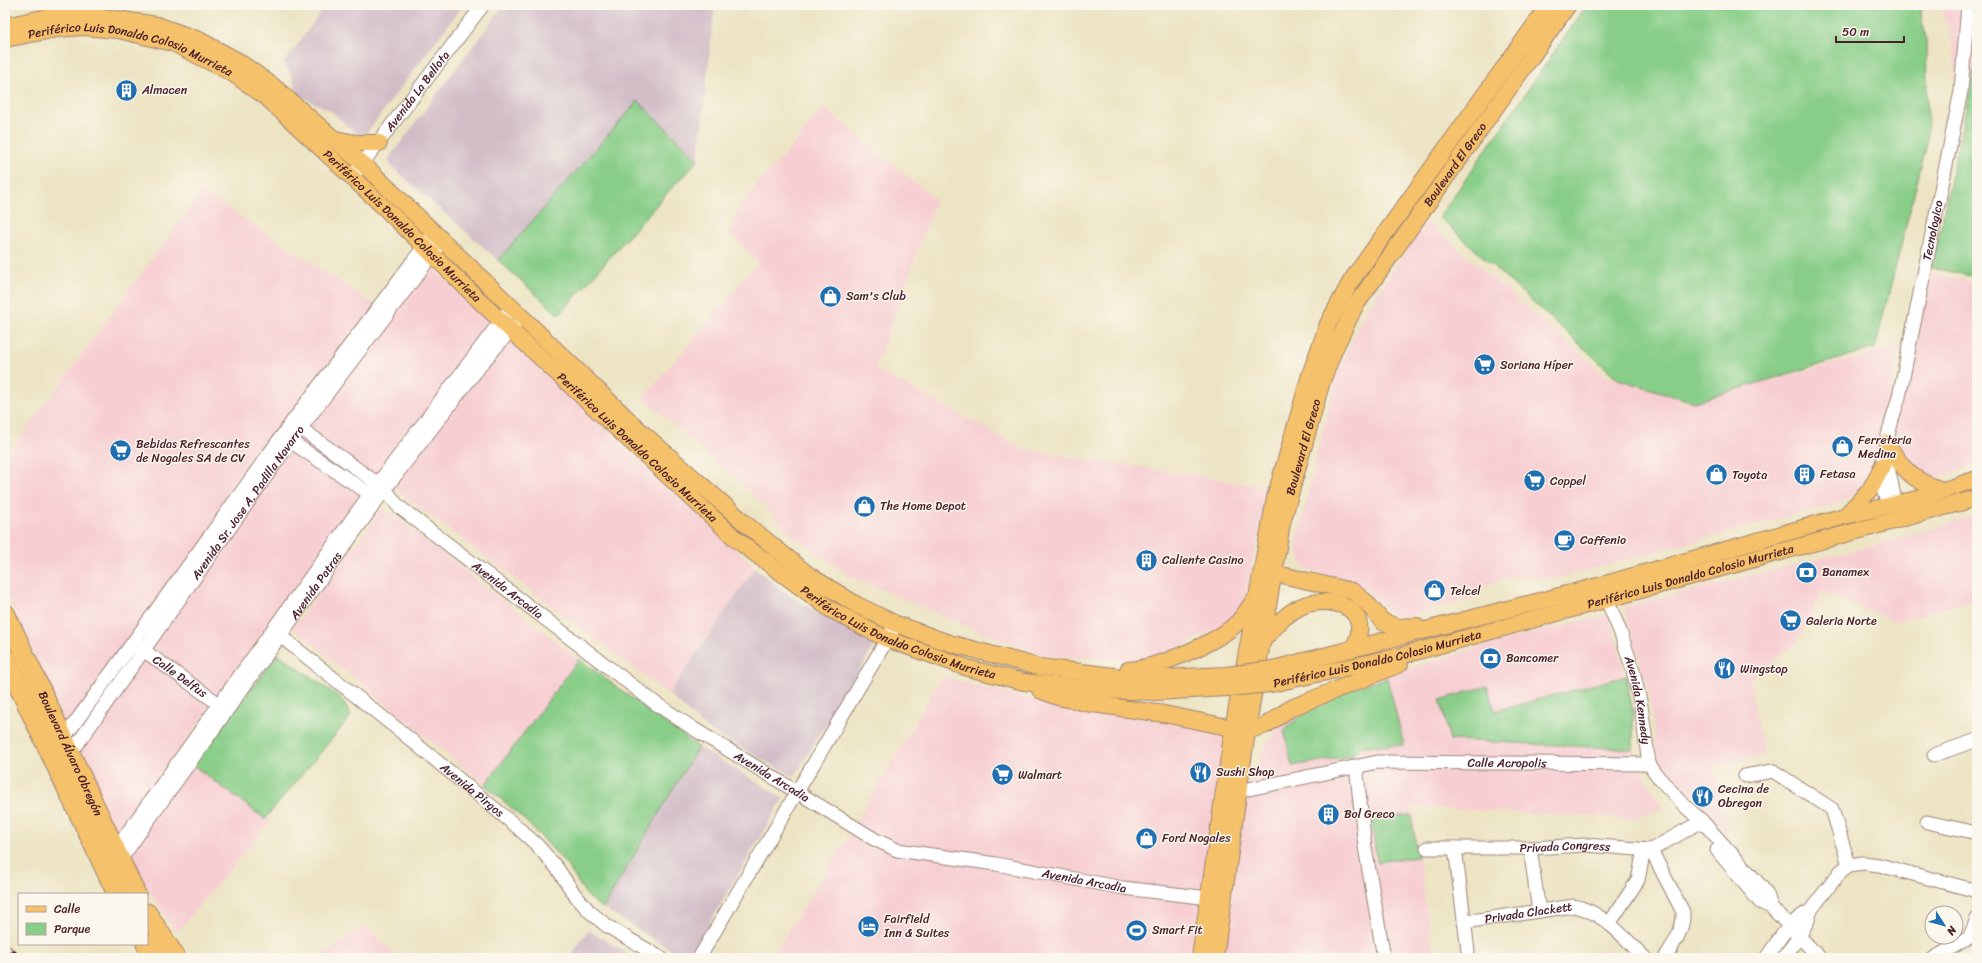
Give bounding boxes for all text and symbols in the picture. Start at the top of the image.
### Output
street label: Periférico Luis Donaldo Colosio Murrieta [26,16,238,83]
scale bar [1836,18,1904,44]
text: 50 m [1842,21,1869,43]
street label: Avenida La Bellota [379,46,456,137]
building icon: Almacen [114,77,140,103]
place label: Almacen [141,79,188,101]
street label: Boulevard El Greco [1417,118,1493,211]
street label: Periférico Luis Donaldo Colosio Murrieta [318,144,487,309]
street label: Tecnologico [1916,198,1950,263]
shop icon: Sam's Club [818,283,844,309]
place label: Sam's Club [846,285,906,307]
supermarket icon: Soriana Híper [1472,352,1498,378]
place label: Soriana Híper [1500,354,1574,376]
street label: Periférico Luis Donaldo Colosio Murrieta [552,367,724,529]
street label: Boulevard El Greco [1279,396,1327,498]
street label: Avenida Sr. Jose A. Padilla Navarro [185,420,310,585]
place label: Ferreteria Medina [1858,429,1913,465]
place label: Bebidas Refrescantes de Nogales SA de CV [136,433,250,469]
shop icon: Ferreteria Medina [1829,434,1855,460]
supermarket icon: Bebidas Refrescantes de Nogales SA de CV [107,438,133,464]
building icon: Fetasa [1792,461,1818,487]
shop icon: Toyota [1704,462,1730,488]
place label: Fetasa [1820,463,1856,485]
place label: Toyota [1732,464,1767,486]
supermarket icon: Coppel [1522,468,1548,494]
place label: Coppel [1550,470,1586,492]
shop icon: The Home Depot [851,493,877,519]
place label: The Home Depot [880,495,966,517]
cafe icon: Caffenio [1551,527,1577,553]
place label: Caffenio [1580,529,1626,551]
street label: Periférico Luis Donaldo Colosio Murrieta [1585,537,1797,615]
street label: Avenida Patras [283,547,348,625]
building icon: Caliente Casino [1133,547,1159,573]
place label: Caliente Casino [1162,549,1244,571]
street label: Avenida Arcadia [466,555,548,625]
bank icon: Banamex [1793,559,1819,585]
place label: Banamex [1822,561,1870,583]
shop icon: Telcel [1422,578,1448,604]
street label: Periférico Luis Donaldo Colosio Murrieta [796,580,999,686]
place label: Telcel [1450,580,1481,602]
supermarket icon: Galeria Norte [1777,608,1803,634]
place label: Galeria Norte [1806,610,1877,632]
street label: Periférico Luis Donaldo Colosio Murrieta [1271,623,1484,694]
bank icon: Bancomer [1477,645,1503,671]
place label: Bancomer [1506,647,1559,669]
street label: Calle Delfus [148,649,213,704]
street label: Avenida Kennedy [1618,652,1657,746]
restaurant icon: Wingstop [1711,656,1737,682]
place label: Wingstop [1740,658,1788,680]
street label: Boulevard Álvaro Obregón [32,687,109,820]
street label: Avenida Arcadia [729,744,814,808]
street label: Calle Acropolis [1467,752,1547,774]
street label: Avenida Pirgos [434,756,509,823]
restaurant icon: Sushi Shop [1187,759,1213,785]
place label: Sushi Shop [1216,761,1275,783]
supermarket icon: Walmart [990,762,1016,788]
place label: Walmart [1018,764,1062,786]
place label: Cecina de Obregon [1718,778,1769,814]
restaurant icon: Cecina de Obregon [1689,783,1715,809]
building icon: Bol Greco [1315,801,1341,827]
place label: Bol Greco [1344,803,1395,825]
shop icon: Ford Nogales [1134,825,1160,851]
place label: Ford Nogales [1162,827,1231,849]
street label: Privada Congress [1520,834,1612,859]
street label: Avenida Arcadia [1039,862,1128,899]
legend [18,893,148,945]
street label: Privada Clackett [1483,895,1574,930]
text: Calle [54,898,81,920]
north arrow [1924,905,1964,945]
place label: Fairfield Inn & Suites [883,908,950,944]
hotel icon: Fairfield Inn & Suites [855,913,881,939]
sports icon: Smart Fit [1123,917,1149,943]
text: Parque [54,918,91,940]
place label: Smart Fit [1152,919,1203,941]
text: N [1942,921,1962,940]

